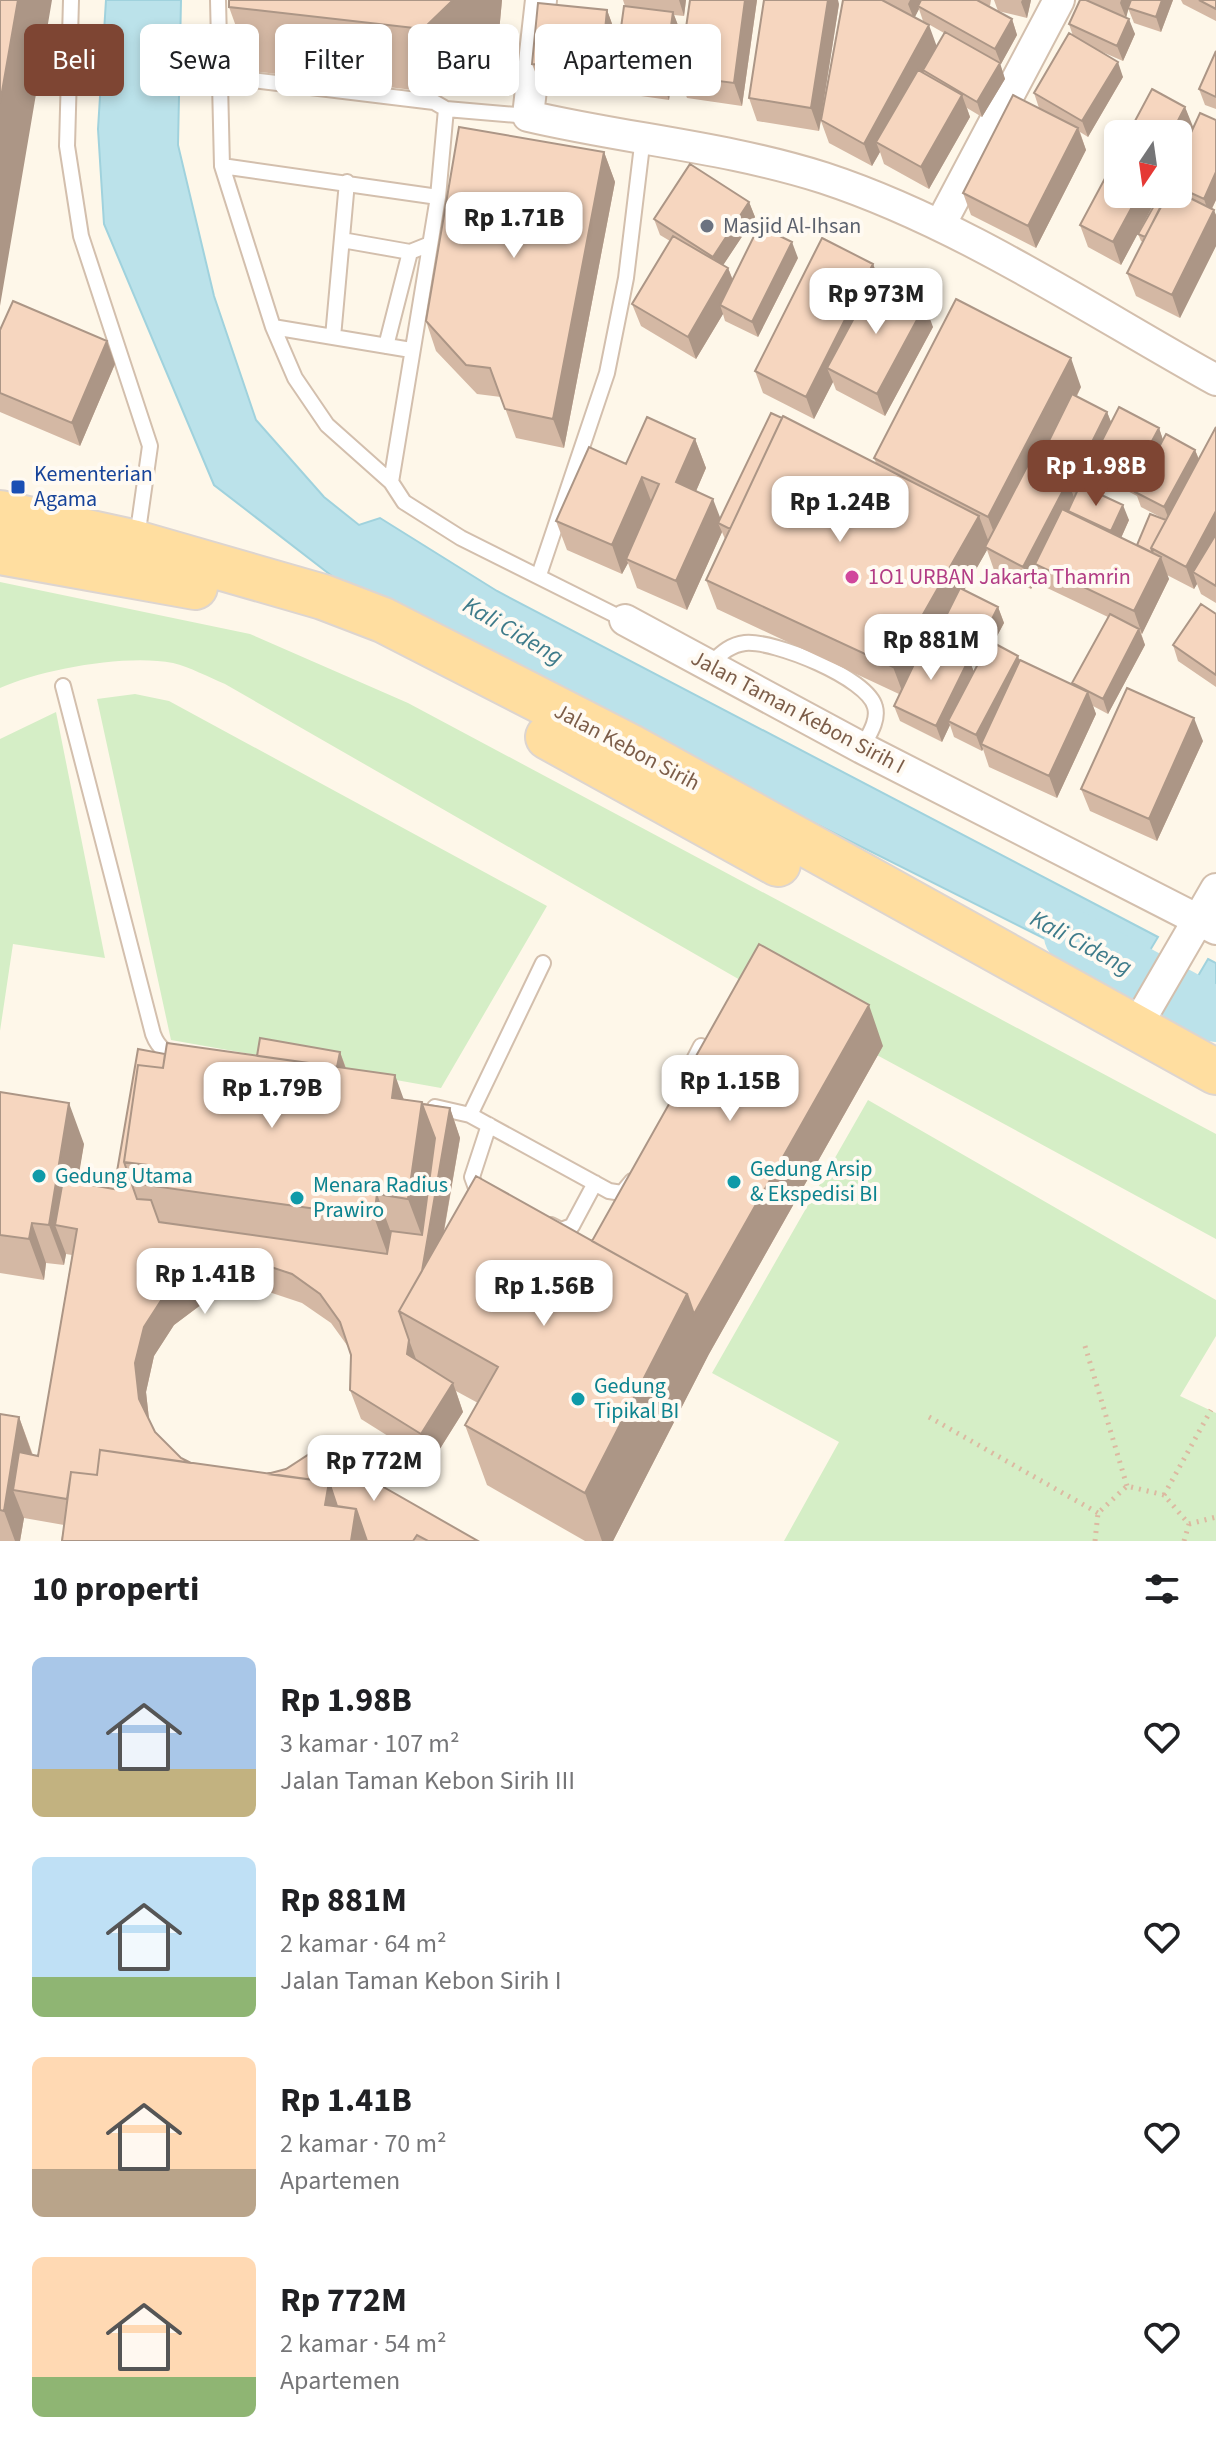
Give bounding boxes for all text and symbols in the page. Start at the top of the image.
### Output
chip: Beli [24,24,124,96]
chip: Sewa [140,24,259,96]
chip: Filter [275,24,392,96]
chip: Baru [408,24,519,96]
chip: Apartemen [535,24,721,96]
north arrow [1104,120,1192,208]
map controls [1104,120,1192,208]
pin: Rp 1.71B [431,192,597,260]
text: Rp 1.71B [464,199,564,236]
place label: Masjid Al-Ihsan [723,210,861,242]
marker: Masjid Al-Ihsan [698,217,716,235]
pin: Rp 973M [802,268,950,336]
text: Rp 973M [827,275,925,312]
pin: Rp 1.98B [1013,440,1179,508]
text: Rp 1.98B [1046,447,1146,484]
place label: Kementerian Agama [34,458,153,515]
pin: Rp 1.24B [757,476,923,544]
marker: Kementerian Agama [9,478,27,496]
text: Rp 1.24B [790,483,890,520]
place label: 1O1 URBAN Jakarta Thamrin [868,561,1131,593]
marker: 1O1 URBAN Jakarta Thamrin [843,568,861,586]
water label: Kali Cideng [456,588,570,674]
pin: Rp 881M [857,614,1005,682]
text: Rp 881M [882,621,980,658]
street label: Jalan Taman Kebon Sirih I [685,642,911,782]
street label: Jalan Kebon Sirih [548,695,706,799]
water label: Kali Cideng [1024,901,1138,985]
pin: Rp 1.15B [647,1055,813,1123]
pin: Rp 1.79B [189,1062,355,1130]
text: Rp 1.15B [680,1062,780,1099]
text: Rp 1.79B [222,1069,322,1106]
place label: Gedung Arsip & Ekspedisi BI [750,1153,878,1210]
place label: Gedung Utama [55,1160,193,1192]
marker: Gedung Utama [30,1167,48,1185]
place label: Menara Radius Prawiro [313,1169,448,1226]
marker: Gedung Arsip & Ekspedisi BI [725,1173,743,1191]
marker: Menara Radius Prawiro [288,1189,306,1207]
pin: Rp 1.41B [122,1248,288,1316]
text: Rp 1.41B [155,1255,255,1292]
pin: Rp 1.56B [461,1260,627,1328]
text: Rp 1.56B [494,1267,594,1304]
place label: Gedung Tipikal BI [594,1370,679,1427]
marker: Gedung Tipikal BI [569,1390,587,1408]
pin: Rp 772M [300,1435,448,1503]
text: Rp 772M [325,1442,423,1479]
text: 10 properti [32,1565,199,1614]
icon: filters [1140,1567,1184,1611]
text: Rp 1.98B [280,1676,412,1725]
icon: home [96,1689,192,1785]
icon: heart [1140,1715,1184,1759]
text: 3 kamar · 107 m² [280,1725,459,1762]
text: Jalan Taman Kebon Sirih III [280,1762,575,1799]
text: Rp 881M [280,1876,407,1925]
icon: home [96,1889,192,1985]
icon: heart [1140,1915,1184,1959]
text: 2 kamar · 64 m² [280,1925,447,1962]
text: Jalan Taman Kebon Sirih I [280,1962,561,1999]
text: Rp 1.41B [280,2076,412,2125]
icon: home [96,2089,192,2185]
icon: heart [1140,2115,1184,2159]
text: 2 kamar · 70 m² [280,2125,447,2162]
text: Apartemen [280,2162,400,2199]
text: Rp 772M [280,2276,407,2325]
icon: home [96,2289,192,2385]
icon: heart [1140,2315,1184,2359]
text: 2 kamar · 54 m² [280,2325,447,2362]
text: Apartemen [280,2362,400,2399]

